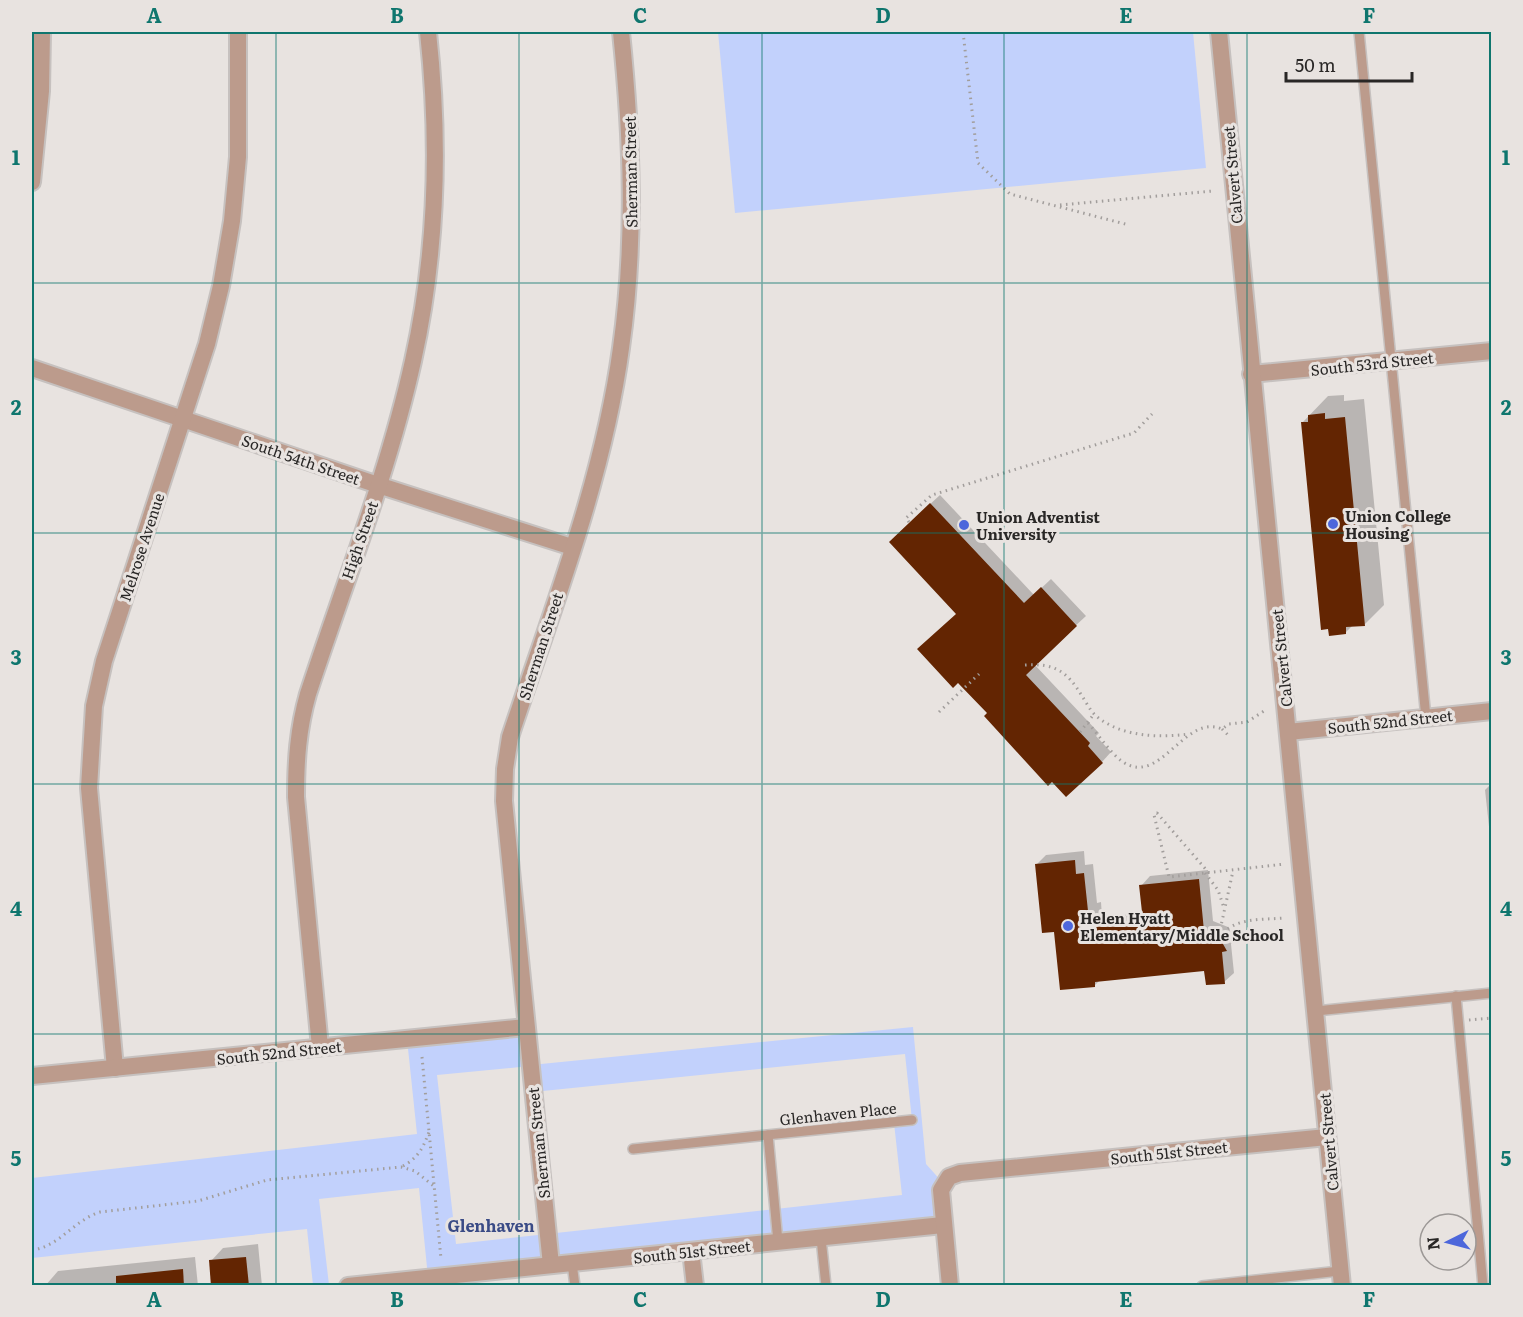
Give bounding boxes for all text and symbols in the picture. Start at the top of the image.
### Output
text: A [146,0,162,29]
text: B [390,0,404,29]
text: C [633,0,647,29]
text: D [875,0,891,29]
text: E [1119,0,1133,29]
text: F [1363,0,1376,29]
scale bar [1286,45,1412,83]
text: 50 m [1295,51,1336,78]
street label: Sherman Street [618,116,642,228]
street label: Calvert Street [1216,125,1248,225]
text: 1 [12,141,20,171]
text: 1 [1502,141,1510,171]
street label: South 53rd Street [1309,345,1435,381]
text: 2 [11,391,22,421]
text: 2 [1501,391,1512,421]
street label: South 54th Street [239,428,363,490]
street label: Melrose Avenue [113,490,169,604]
street label: High Street [335,498,383,582]
place label: Union College Housing [1345,504,1452,544]
place label: Union Adventist University [976,505,1100,545]
marker: Union College Housing [1326,517,1340,531]
marker: Union Adventist University [957,518,971,532]
street label: Sherman Street [512,589,568,703]
street label: Calvert Street [1264,608,1298,708]
text: 3 [10,641,22,671]
text: 3 [1500,641,1512,671]
street label: South 52nd Street [1326,703,1454,739]
text: 4 [10,892,22,922]
text: 4 [1500,892,1512,922]
place label: Helen Hyatt Elementary/Middle School [1080,906,1285,946]
marker: Helen Hyatt Elementary/Middle School [1061,919,1075,933]
street label: South 52nd Street [215,1034,343,1070]
street label: Sherman Street [521,1086,555,1200]
street label: Calvert Street [1312,1092,1344,1192]
street label: Glenhaven Place [778,1095,898,1131]
street label: South 51st Street [1109,1134,1229,1170]
text: 5 [11,1142,22,1172]
text: 5 [1501,1142,1512,1172]
north arrow [1418,1212,1478,1272]
district label: Glenhaven [447,1213,535,1237]
street label: South 51st Street [632,1233,752,1269]
text: N [1419,1236,1445,1252]
text: A [146,1283,162,1313]
text: B [390,1283,404,1313]
text: C [633,1283,647,1313]
text: D [875,1283,891,1313]
text: E [1119,1283,1133,1313]
text: F [1363,1283,1376,1313]

